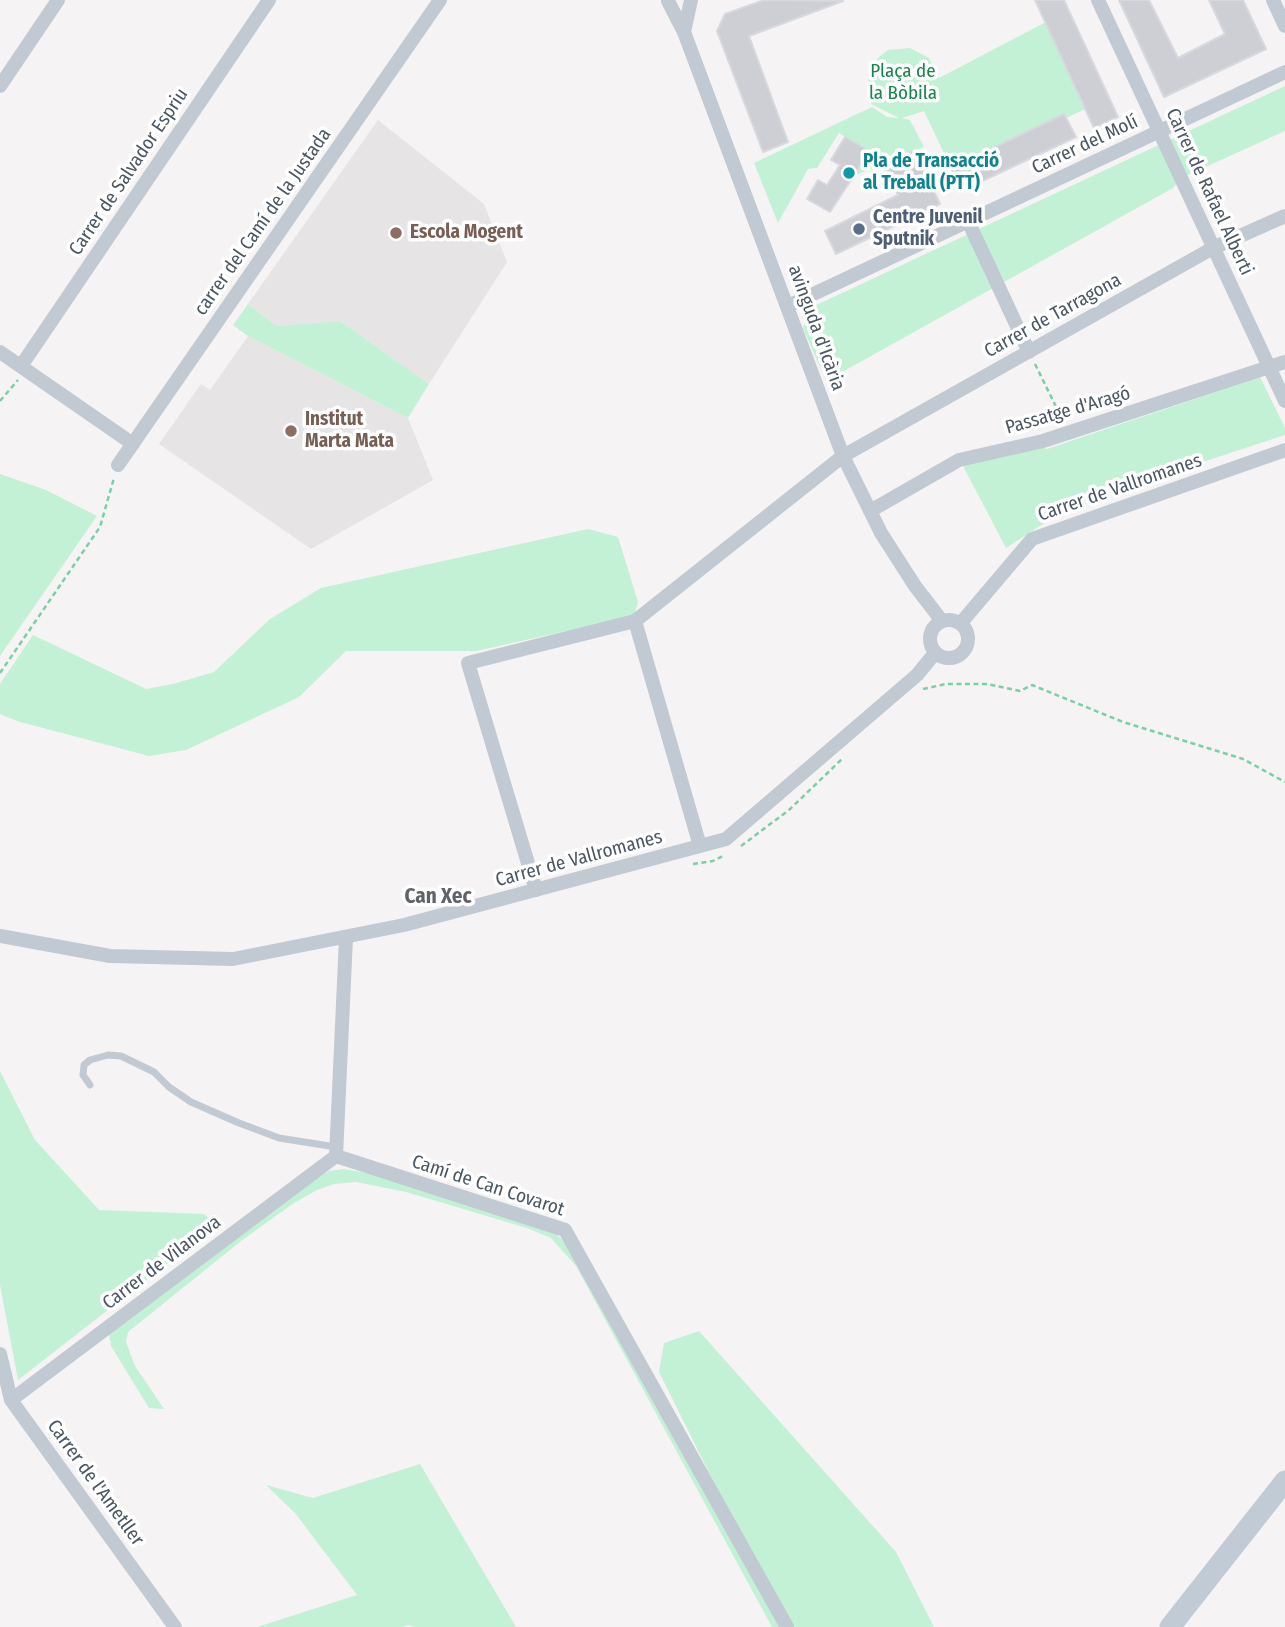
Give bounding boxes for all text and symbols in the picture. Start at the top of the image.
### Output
park label: Plaça de la Bòbila [869,61,937,105]
street label: Carrer de Salvador Espriu [65,84,193,260]
street label: Carrer de Rafael Alberti [1160,105,1258,279]
street label: Carrer del Molí [1028,111,1142,179]
street label: carrer del Camí de la Justada [190,124,336,320]
place label: Pla de Transacció al Treball (PTT) [863,151,999,195]
marker: Pla de Transacció al Treball (PTT) [841,165,857,181]
place label: Centre Juvenil Sputnik [873,207,983,251]
marker: Centre Juvenil Sputnik [851,221,867,237]
place label: Escola Mogent [410,222,523,244]
marker: Escola Mogent [388,225,404,241]
street label: avinguda d'Icària [783,262,849,394]
street label: Carrer de Tarragona [981,269,1125,363]
street label: Passatge d'Aragó [1003,382,1133,440]
place label: Institut Marta Mata [305,409,394,453]
marker: Institut Marta Mata [283,423,299,439]
street label: Carrer de Vallromanes [1035,449,1205,527]
street label: Carrer de Vallromanes [493,826,665,892]
district label: Can Xec [404,884,472,910]
street label: Camí de Can Covarot [409,1151,567,1221]
street label: Carrer de Vilanova [98,1211,226,1315]
street label: Carrer de l'Ametller [42,1416,148,1550]

